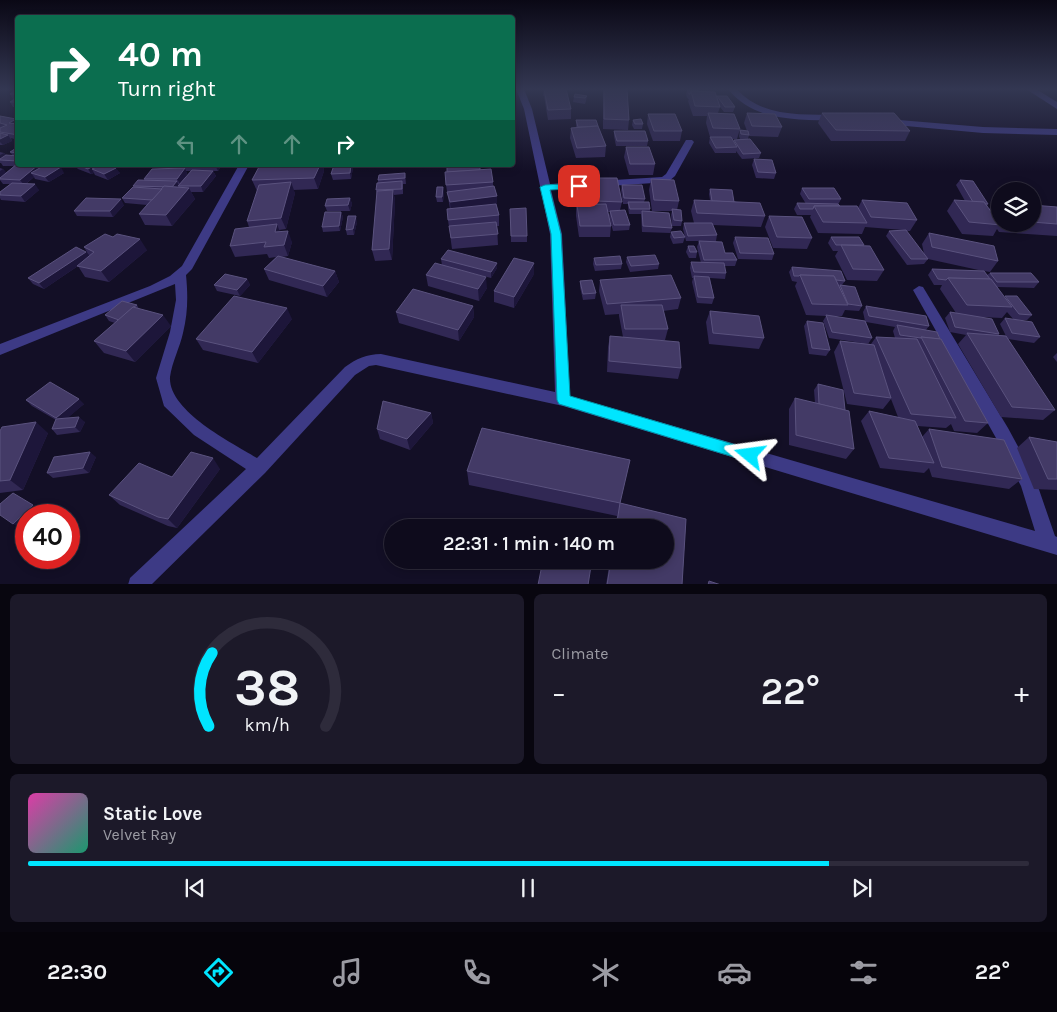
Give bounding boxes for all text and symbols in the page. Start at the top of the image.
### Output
text: 40 m [118,34,203,75]
icon: right [35,35,100,100]
text: Turn right [118,76,216,102]
icon: left [172,130,200,158]
icon: ahead [225,130,253,158]
icon: ahead [278,130,306,158]
icon: right [331,130,359,158]
pin [558,165,600,207]
icon: arrive [565,172,593,200]
map controls [991,182,1041,232]
button: layers [991,182,1041,232]
position arrow [723,428,775,480]
speed limit sign: 40 [15,504,80,569]
text: 22:31 · 1 min · 140 m [443,533,615,555]
text: Climate [552,644,609,663]
text: 38 [234,657,300,718]
text: 22° [760,669,820,714]
text: − [552,676,566,709]
text: + [1014,676,1029,709]
text: km/h [244,715,289,736]
text: Static Love [103,803,202,825]
text: Velvet Ray [103,825,176,844]
icon: previous [181,874,209,902]
icon: pause [514,874,542,902]
icon: next [848,874,876,902]
icon: directions [201,955,236,990]
icon: music [330,955,365,990]
icon: phone [459,955,494,990]
icon: climate [588,955,623,990]
icon: car [717,955,752,990]
icon: filters [846,955,881,990]
text: 22:30 [47,959,107,985]
text: 22° [975,959,1010,985]

